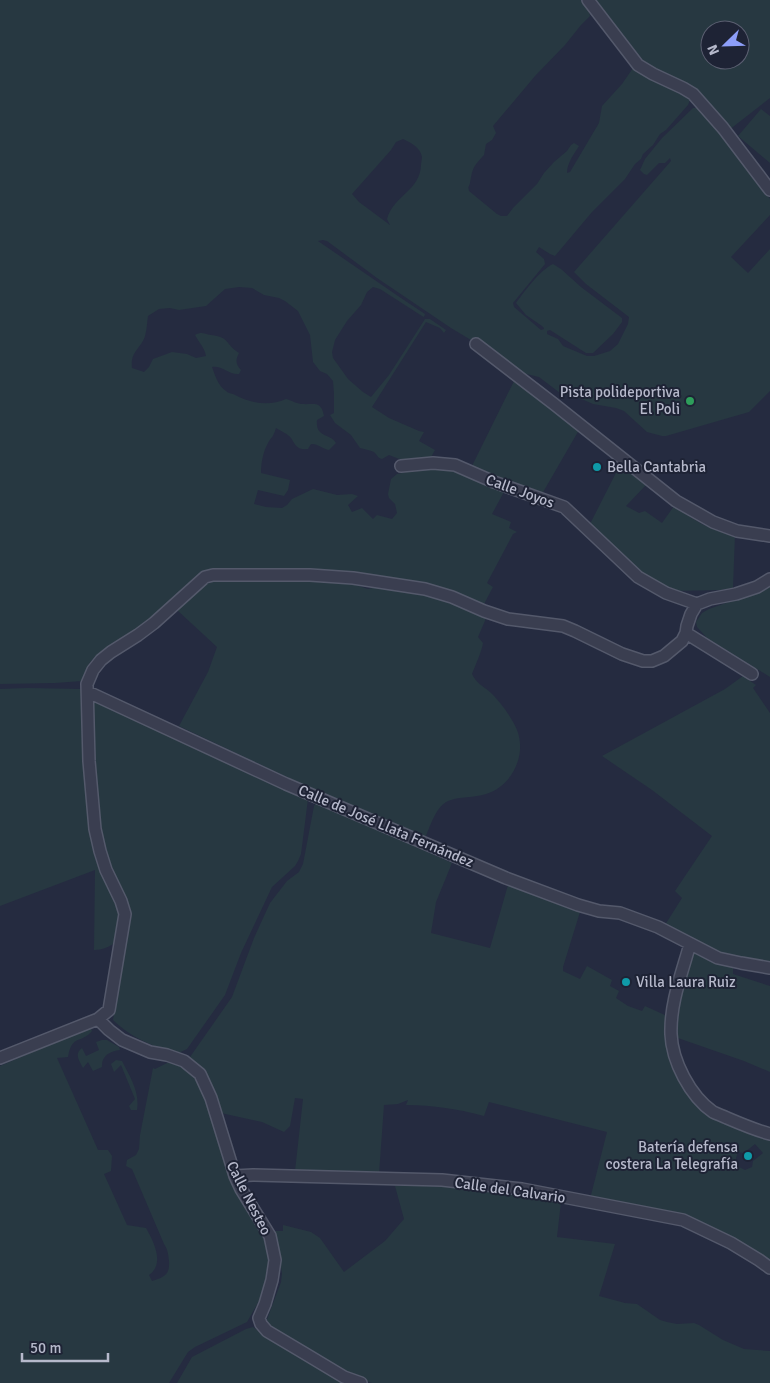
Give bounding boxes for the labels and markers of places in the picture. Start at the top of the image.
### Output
place label: Pista polideportiva El Poli [560,383,680,418]
marker: Pista polideportiva El Poli [684,395,696,407]
place label: Bella Cantabria [607,458,706,476]
marker: Bella Cantabria [591,461,603,473]
place label: Villa Laura Ruiz [636,973,736,991]
marker: Villa Laura Ruiz [620,976,632,988]
place label: Batería defensa costera La Telegrafía [605,1138,738,1173]
marker: Batería defensa costera La Telegrafía [742,1150,754,1162]

